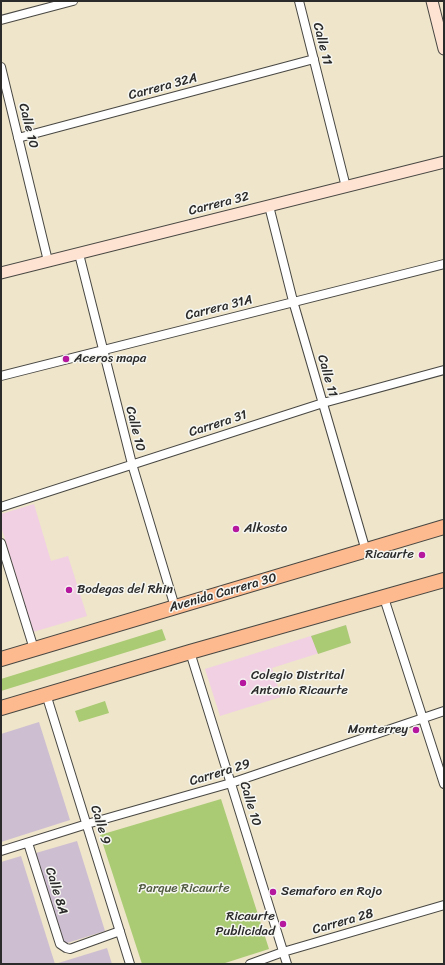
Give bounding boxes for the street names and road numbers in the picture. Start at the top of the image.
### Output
street label: Calle 11 [309,21,335,67]
street label: Carrera 32A [127,70,199,104]
street label: Calle 10 [15,102,41,150]
street label: Carrera 32 [187,189,251,219]
street label: Carrera 31A [184,292,254,324]
street label: Calle 11 [314,353,340,399]
street label: Calle 10 [122,405,148,453]
street label: Carrera 31 [187,407,249,441]
street label: Avenida Carrera 30 [167,570,279,616]
street label: Carrera 29 [188,756,252,790]
street label: Calle 10 [236,780,264,828]
street label: Calle 9 [87,804,113,846]
street label: Calle 8A [41,866,71,916]
street label: Carrera 28 [311,906,375,938]

